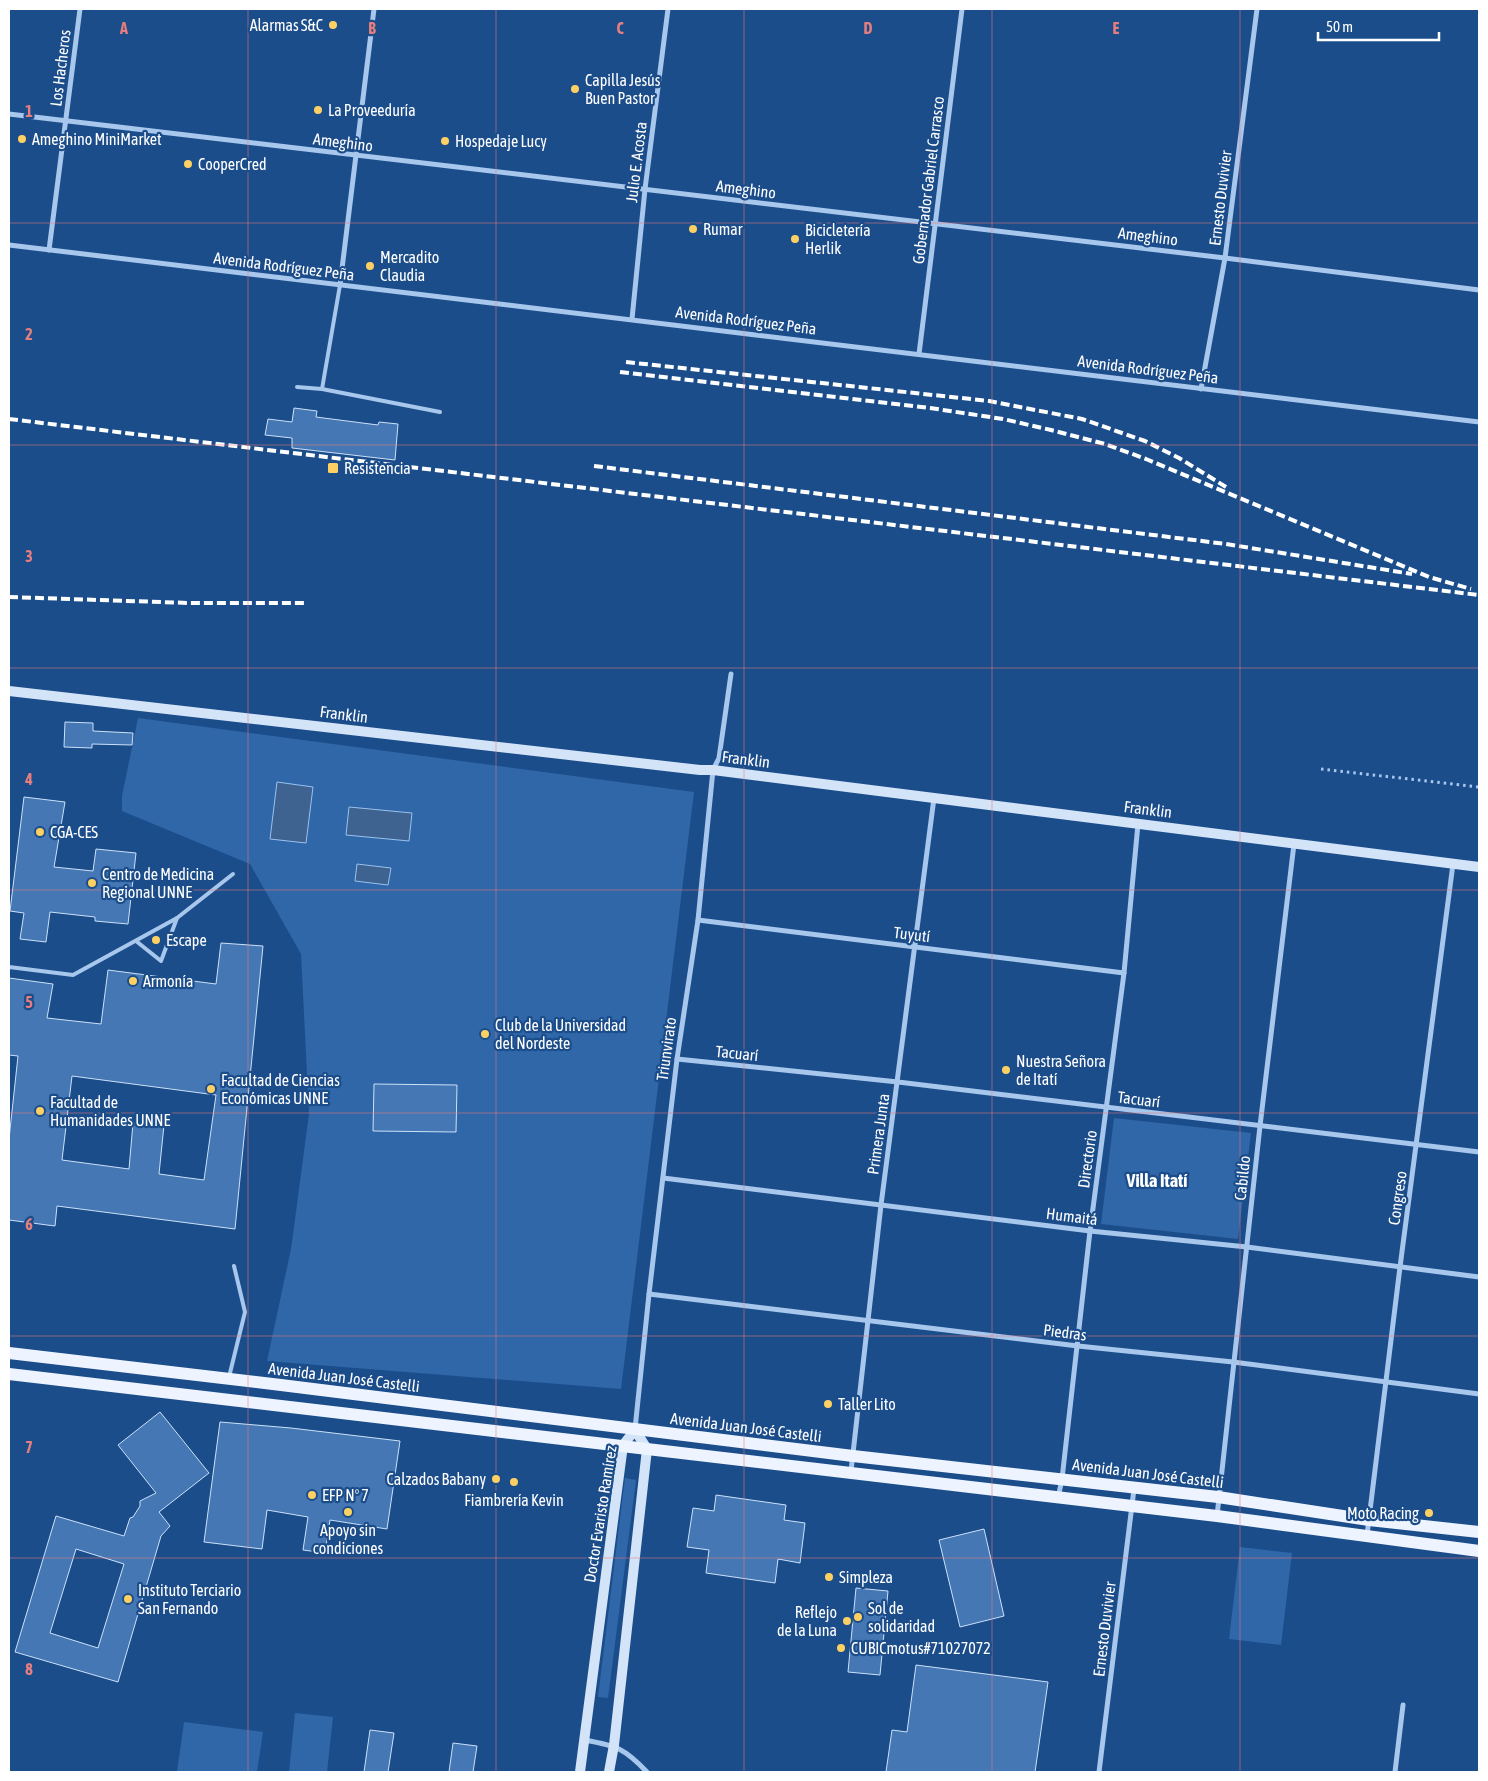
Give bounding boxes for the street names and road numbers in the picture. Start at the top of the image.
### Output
street label: Los Hacheros [46,28,74,107]
street label: Gobernador Gabriel Carrasco [909,95,947,265]
street label: Julio E. Acosta [622,121,650,203]
street label: Ameghino [312,129,374,156]
street label: Ernesto Duvivier [1205,149,1235,247]
street label: Ameghino [715,176,777,203]
street label: Ameghino [1117,223,1179,250]
street label: Avenida Rodríguez Peña [212,248,355,285]
street label: Avenida Rodríguez Peña [674,302,817,339]
street label: Avenida Rodríguez Peña [1076,351,1219,388]
street label: Franklin [319,702,369,726]
street label: Franklin [721,747,771,771]
street label: Franklin [1123,797,1173,821]
street label: Tuyutí [893,923,932,946]
street label: Triunvirato [653,1016,679,1082]
street label: Tacuarí [715,1042,760,1064]
street label: Tacuarí [1117,1087,1162,1111]
street label: Primera Junta [863,1092,893,1176]
street label: Directorio [1074,1129,1100,1189]
street label: Cabildo [1231,1155,1253,1201]
street label: Congreso [1384,1170,1411,1226]
street label: Humaitá [1045,1204,1099,1228]
street label: Piedras [1042,1320,1088,1344]
street label: Avenida Juan José Castelli [267,1359,421,1395]
street label: Avenida Juan José Castelli [669,1409,823,1445]
street label: Doctor Evaristo Ramírez [580,1444,620,1584]
street label: Avenida Juan José Castelli [1071,1455,1225,1491]
street label: Ernesto Duvivier [1089,1580,1119,1678]

